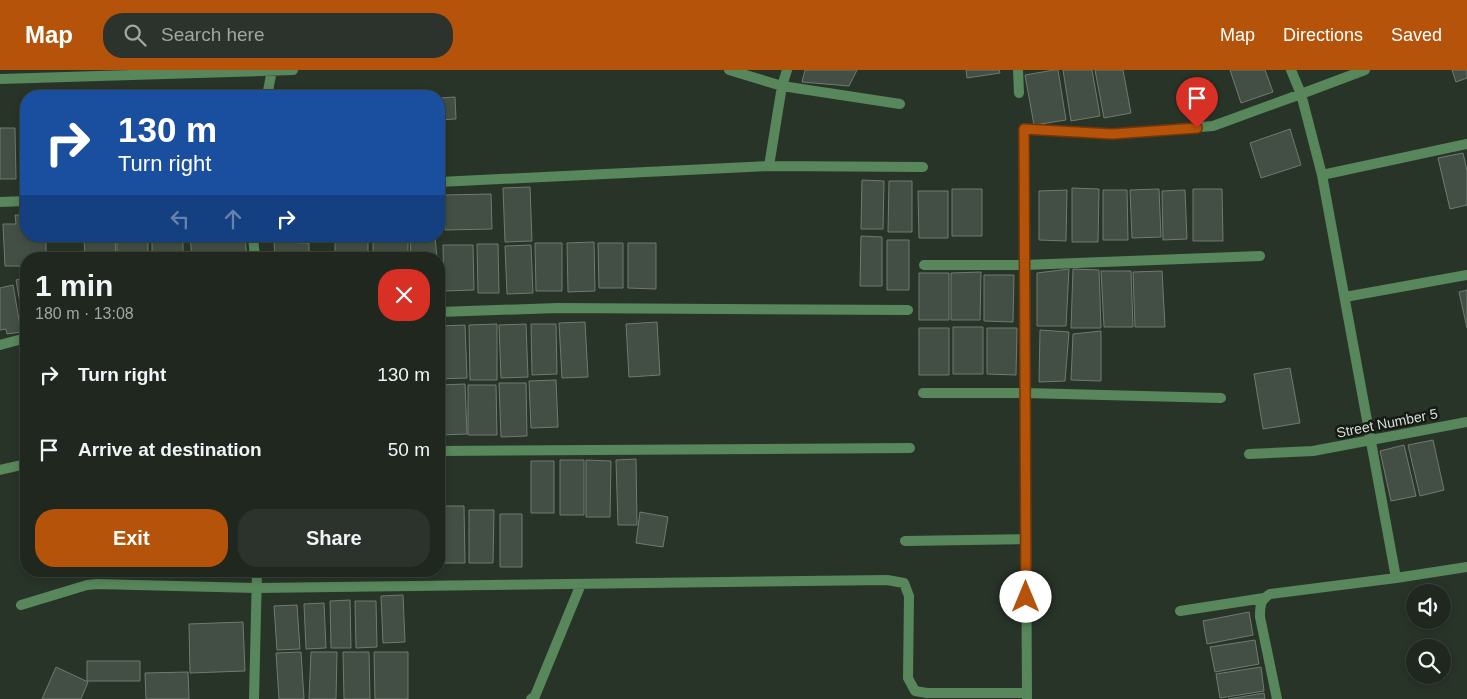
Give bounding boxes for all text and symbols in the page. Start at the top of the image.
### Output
search box [103,13,453,58]
text: Map [25,21,73,48]
icon: search [121,21,149,49]
text: Search here [161,24,265,45]
text: Map [1220,25,1255,45]
text: Directions [1283,25,1363,45]
text: Saved [1391,25,1442,45]
pin [1176,77,1218,128]
icon: arrive [1183,84,1211,112]
icon: right [35,110,100,175]
text: 130 m [118,110,217,149]
text: Turn right [118,151,211,176]
icon: left [166,205,194,233]
icon: ahead [219,205,247,233]
icon: right [272,205,300,233]
text: 1 min [35,269,113,302]
button: close [378,269,430,321]
text: 180 m · 13:08 [35,305,134,322]
icon: right [35,361,63,389]
text: Turn right [78,364,166,385]
text: 130 m [377,364,430,385]
street label: Street Number 5 [1335,405,1439,441]
icon: arrive [35,436,63,464]
text: Arrive at destination [78,439,262,460]
text: 50 m [388,439,430,460]
button: Exit [35,509,228,567]
button: Share [238,509,430,567]
position arrow [999,570,1051,622]
map controls [1406,584,1451,684]
button: sound [1406,584,1451,629]
button: search [1406,639,1451,684]

